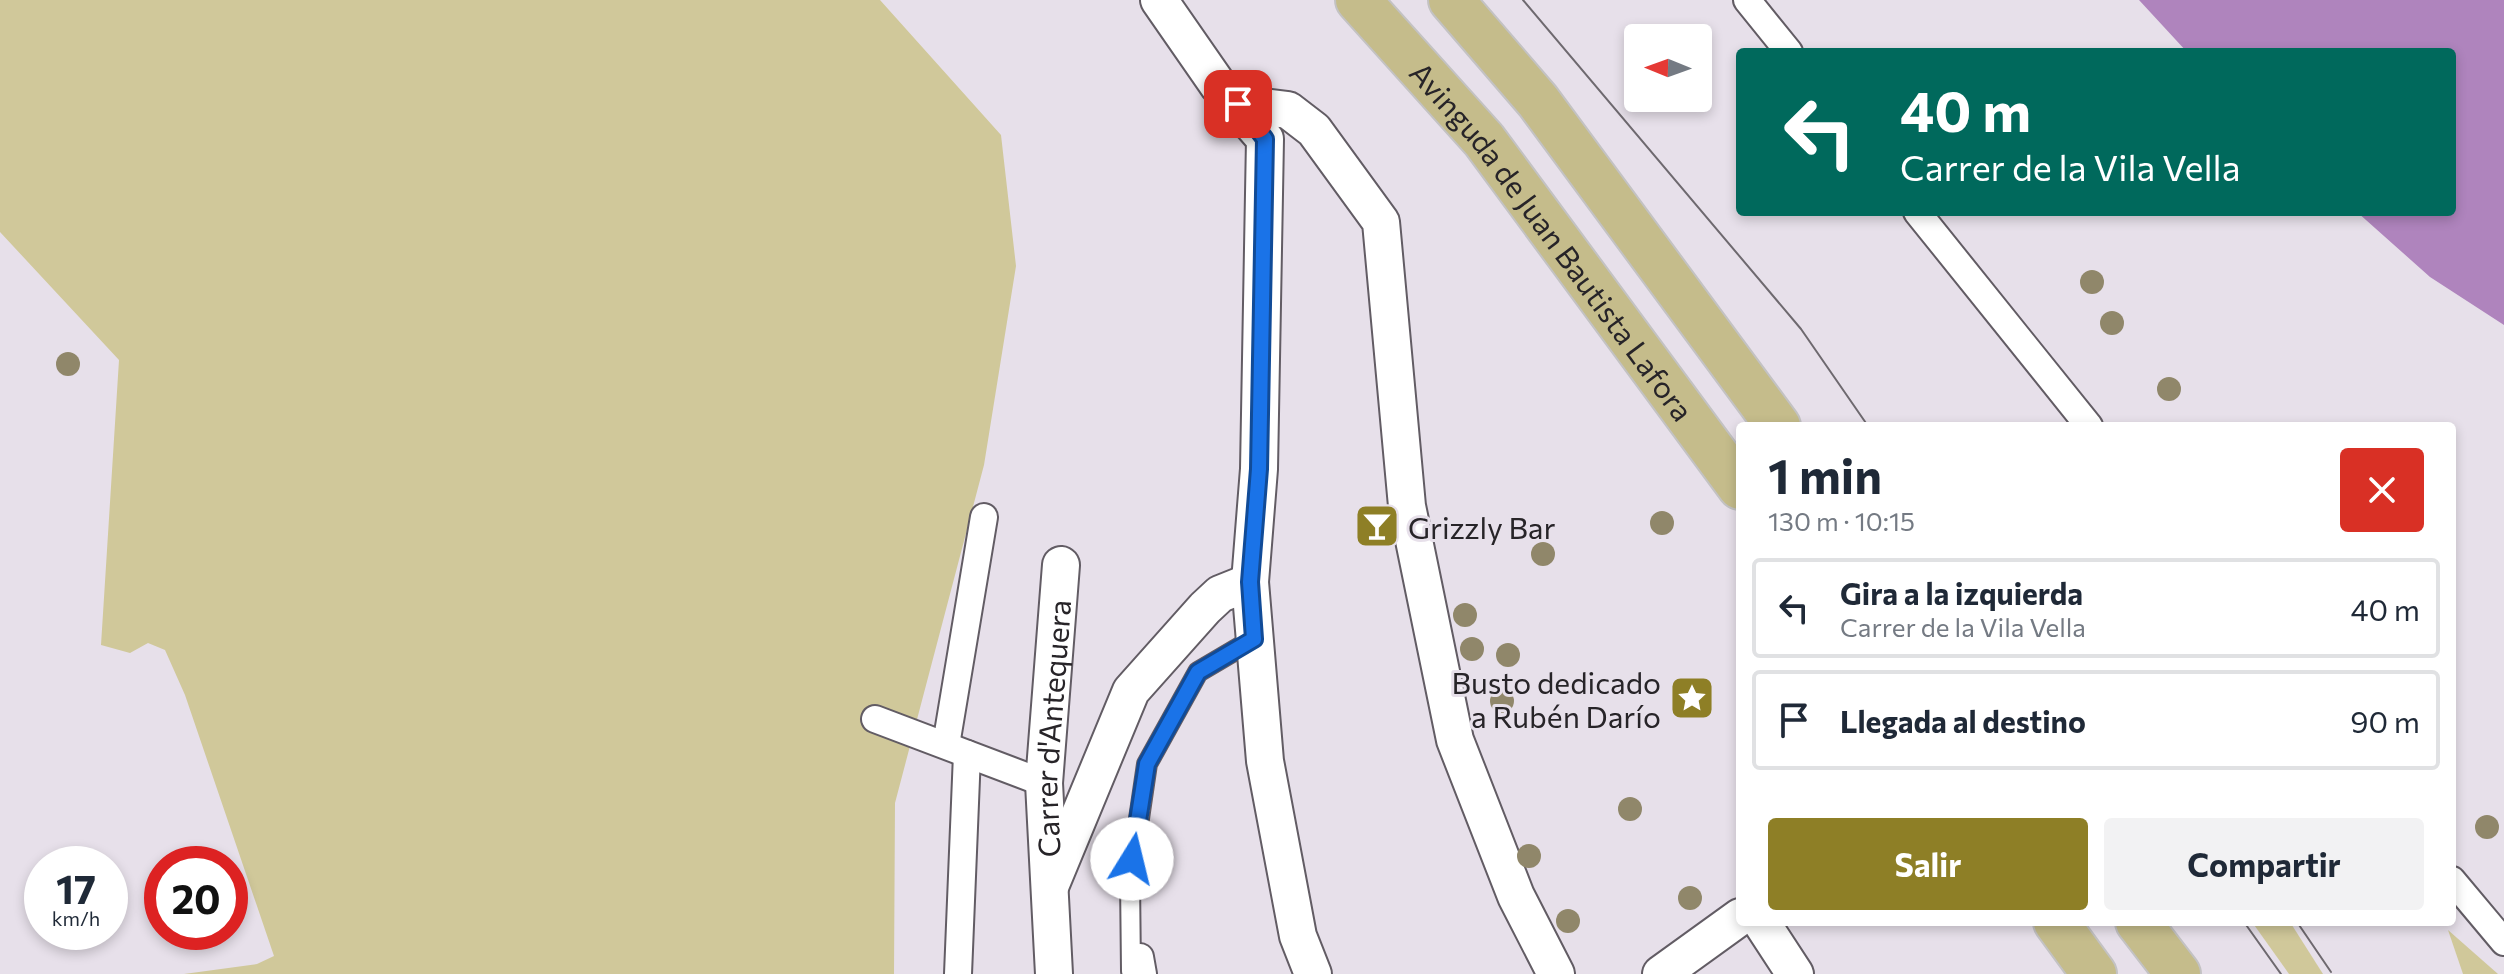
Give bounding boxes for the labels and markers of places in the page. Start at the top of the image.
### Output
pin [1204,70,1272,138]
bar icon: Grizzly Bar [1353,502,1401,550]
place label: Grizzly Bar [1408,508,1555,545]
place label: Busto dedicado a Rubén Darío [1452,663,1661,734]
place icon: Busto dedicado a Rubén Darío [1668,674,1716,722]

